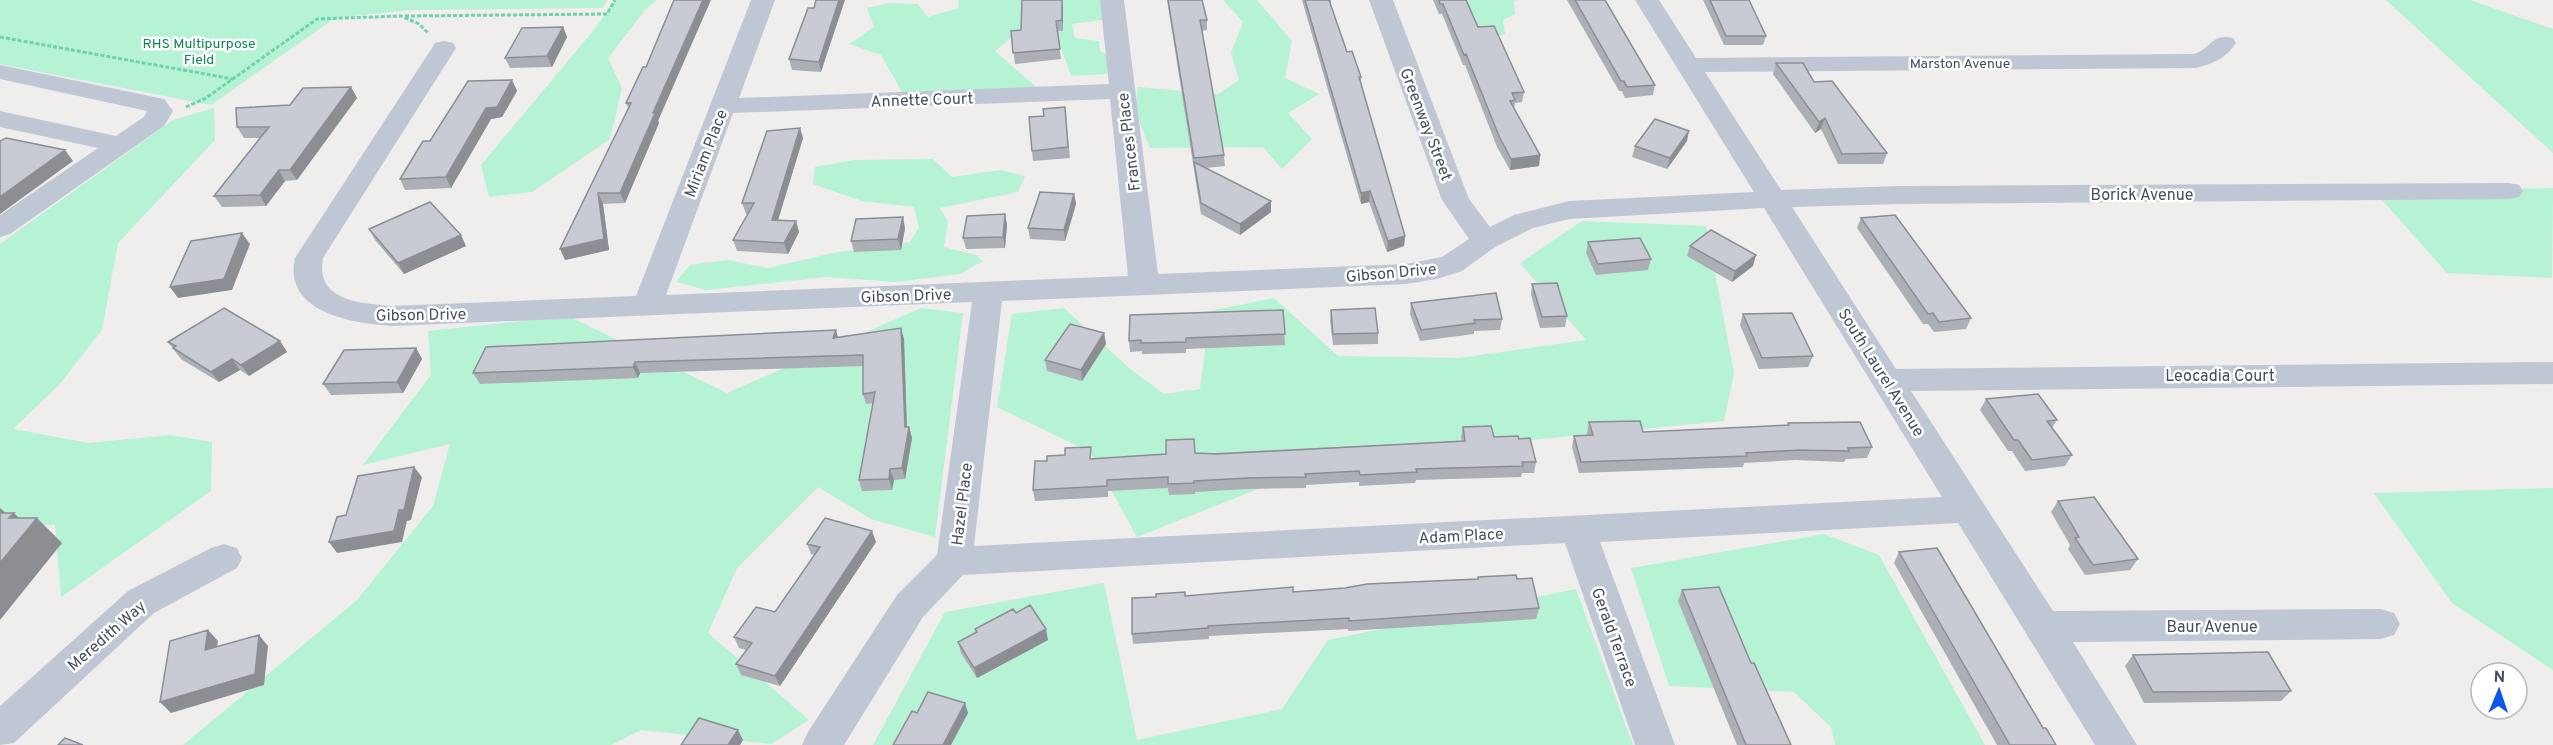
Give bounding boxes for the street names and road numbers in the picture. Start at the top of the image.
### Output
street label: Marston Avenue [1910,56,2010,73]
street label: Greenway Street [1394,65,1456,184]
street label: Annette Court [870,89,974,113]
street label: Frances Place [1114,91,1146,192]
street label: Miriam Place [681,107,733,201]
street label: Borick Avenue [2091,186,2193,206]
street label: Gibson Drive [1345,260,1437,288]
street label: Gibson Drive [860,285,952,309]
street label: Gibson Drive [375,305,467,327]
street label: South Laurel Avenue [1833,305,1928,441]
street label: Leocadia Court [2165,367,2275,387]
street label: Hazel Place [948,462,978,547]
street label: Adam Place [1418,525,1504,549]
street label: Gerald Terrace [1586,585,1640,690]
street label: Meredith Way [64,597,151,676]
street label: Baur Avenue [2166,618,2258,638]

